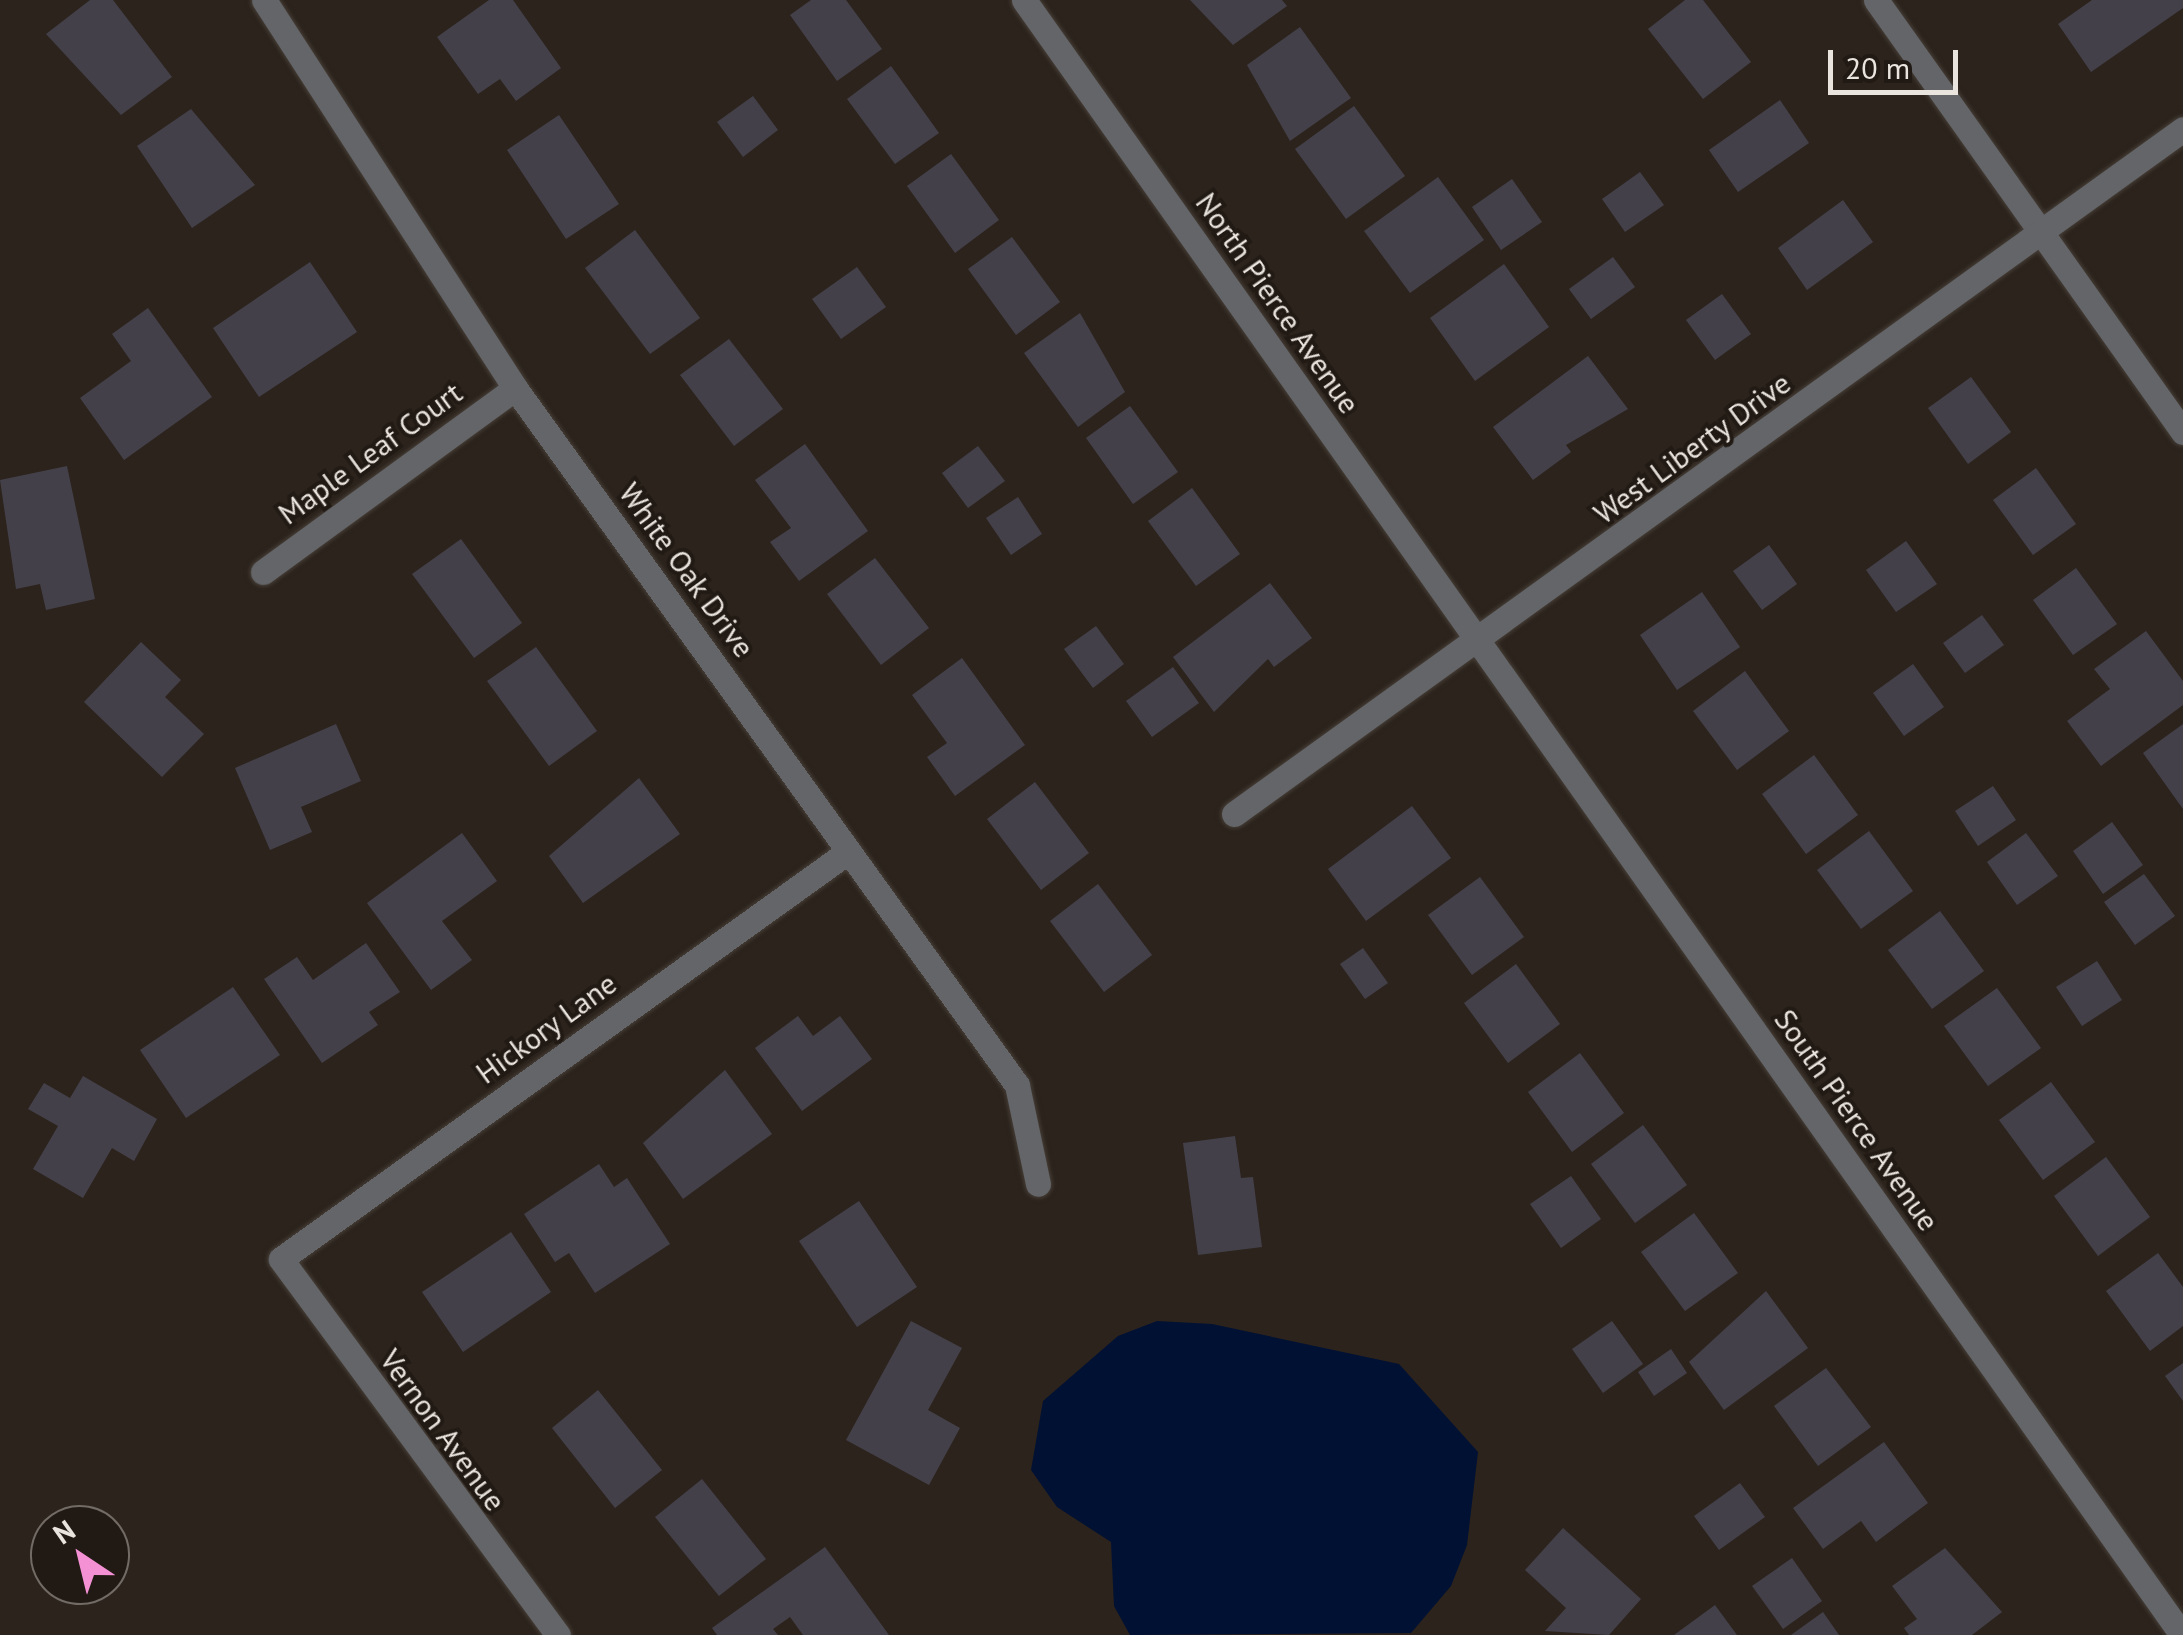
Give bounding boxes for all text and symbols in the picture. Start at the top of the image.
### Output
scale bar [1833,30,1963,92]
text: 20 m [1845,48,1910,87]
street label: North Pierce Avenue [1188,185,1368,421]
street label: West Liberty Drive [1586,364,1798,532]
street label: Maple Leaf Court [271,374,469,532]
street label: White Oak Drive [611,476,763,664]
street label: Hickory Lane [468,965,624,1091]
street label: South Pierce Avenue [1767,1002,1947,1238]
street label: Vernon Avenue [372,1342,514,1518]
north arrow [30,1505,130,1605]
text: N [46,1511,82,1552]

